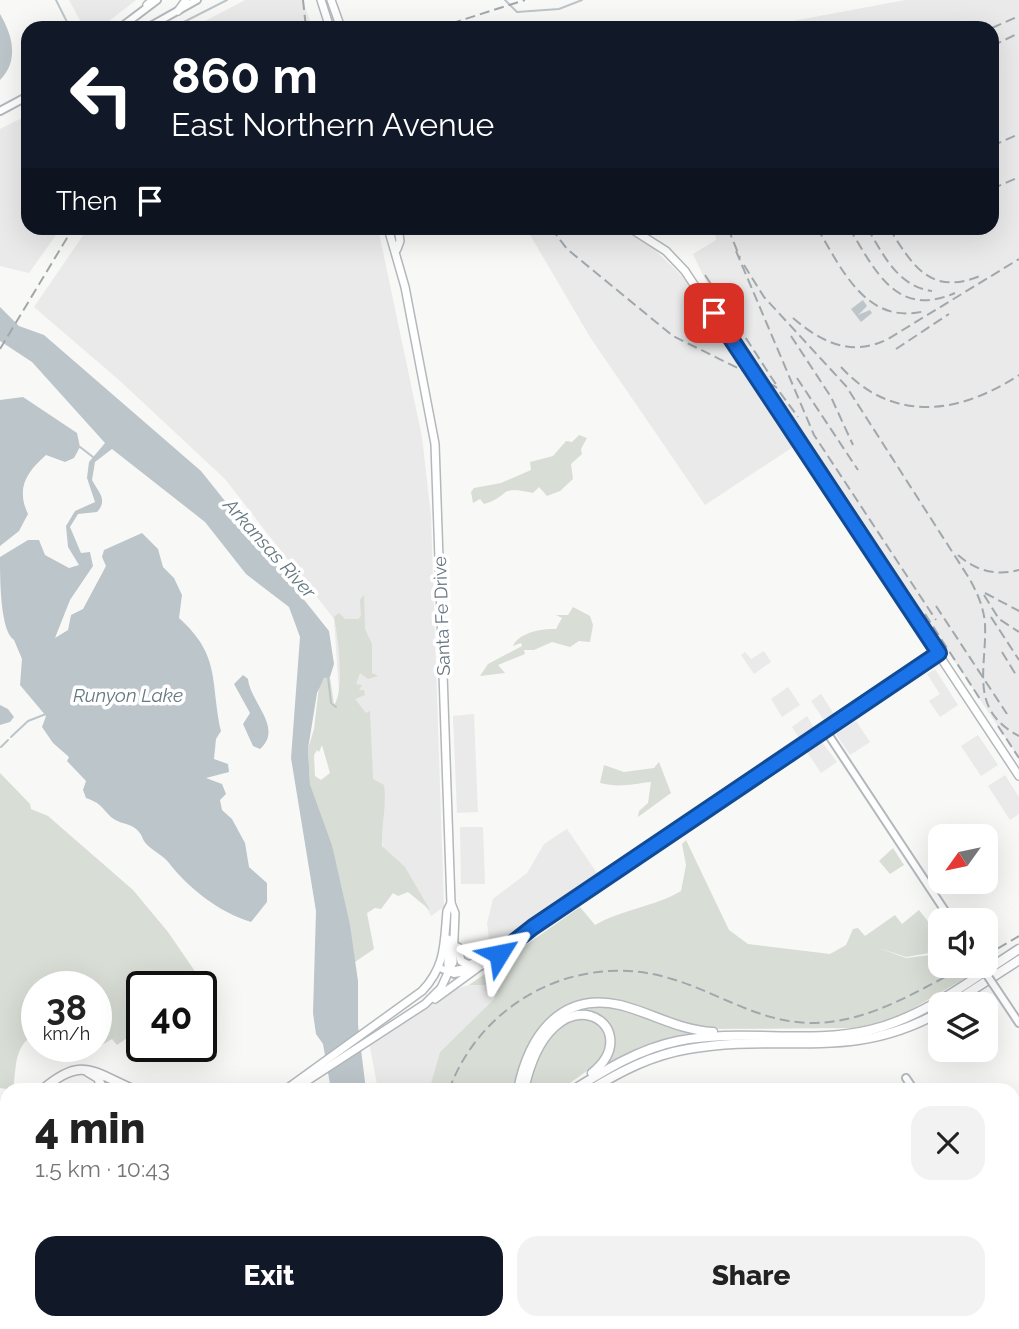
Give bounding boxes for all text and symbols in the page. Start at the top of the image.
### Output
text: 860 m [171,47,318,104]
icon: left [56,49,147,140]
text: East Northern Avenue [171,106,494,143]
icon: arrive [131,182,169,220]
text: Then [56,186,117,216]
pin [684,283,744,343]
icon: arrive [695,294,733,332]
water label: Arkansas River [219,493,322,603]
street label: Santa Fe Drive [429,555,454,676]
water label: Runyon Lake [73,684,183,706]
north arrow [928,824,998,894]
map controls [928,824,998,1062]
button: sound [928,908,998,978]
position arrow [462,917,536,991]
speed limit sign: 40 [126,971,217,1062]
text: 38 [46,987,87,1028]
button: layers [928,992,998,1062]
text: km/h [43,1023,90,1044]
text: 4 min [35,1104,145,1153]
button: close [911,1106,985,1180]
text: 1.5 km · 10:43 [35,1155,170,1182]
button: Exit [35,1236,503,1316]
button: Share [517,1236,985,1316]

